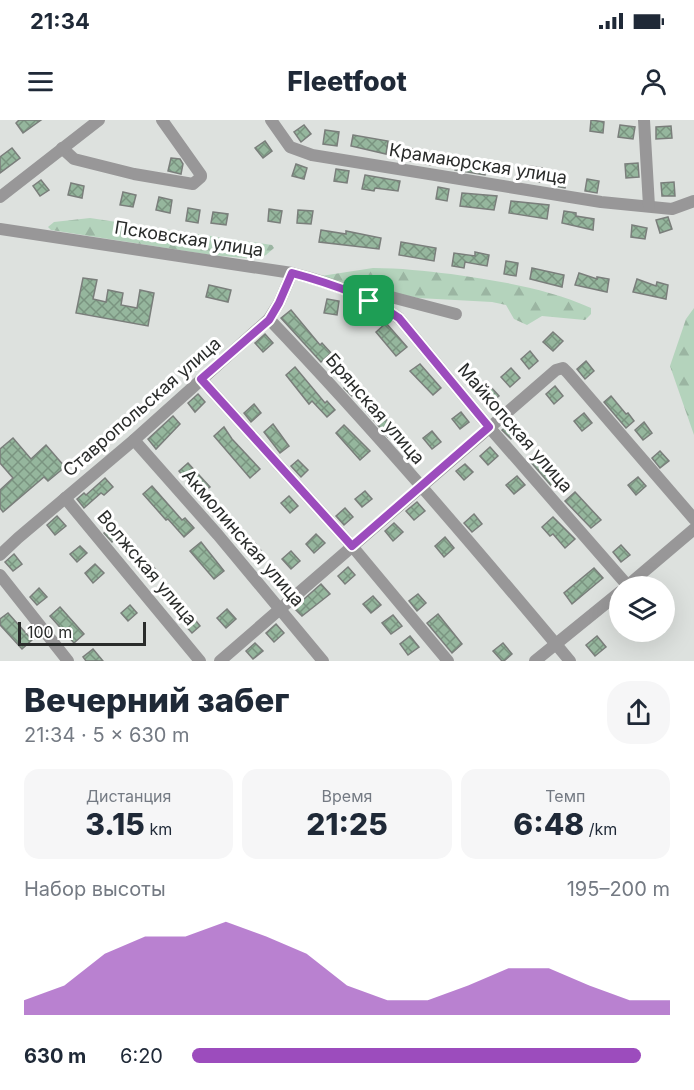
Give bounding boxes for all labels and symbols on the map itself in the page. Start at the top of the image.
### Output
street label: Крамаюрская улица [388,139,569,188]
street label: Псковская улица [113,216,265,261]
pin [343,275,394,326]
street label: Ставропольская улица [59,333,225,481]
street label: Брянская улица [322,349,429,468]
street label: Майкопская улица [454,359,577,496]
street label: Акмолинская улица [178,465,309,611]
street label: Волжская улица [93,506,202,629]
scale bar [18,619,146,646]

